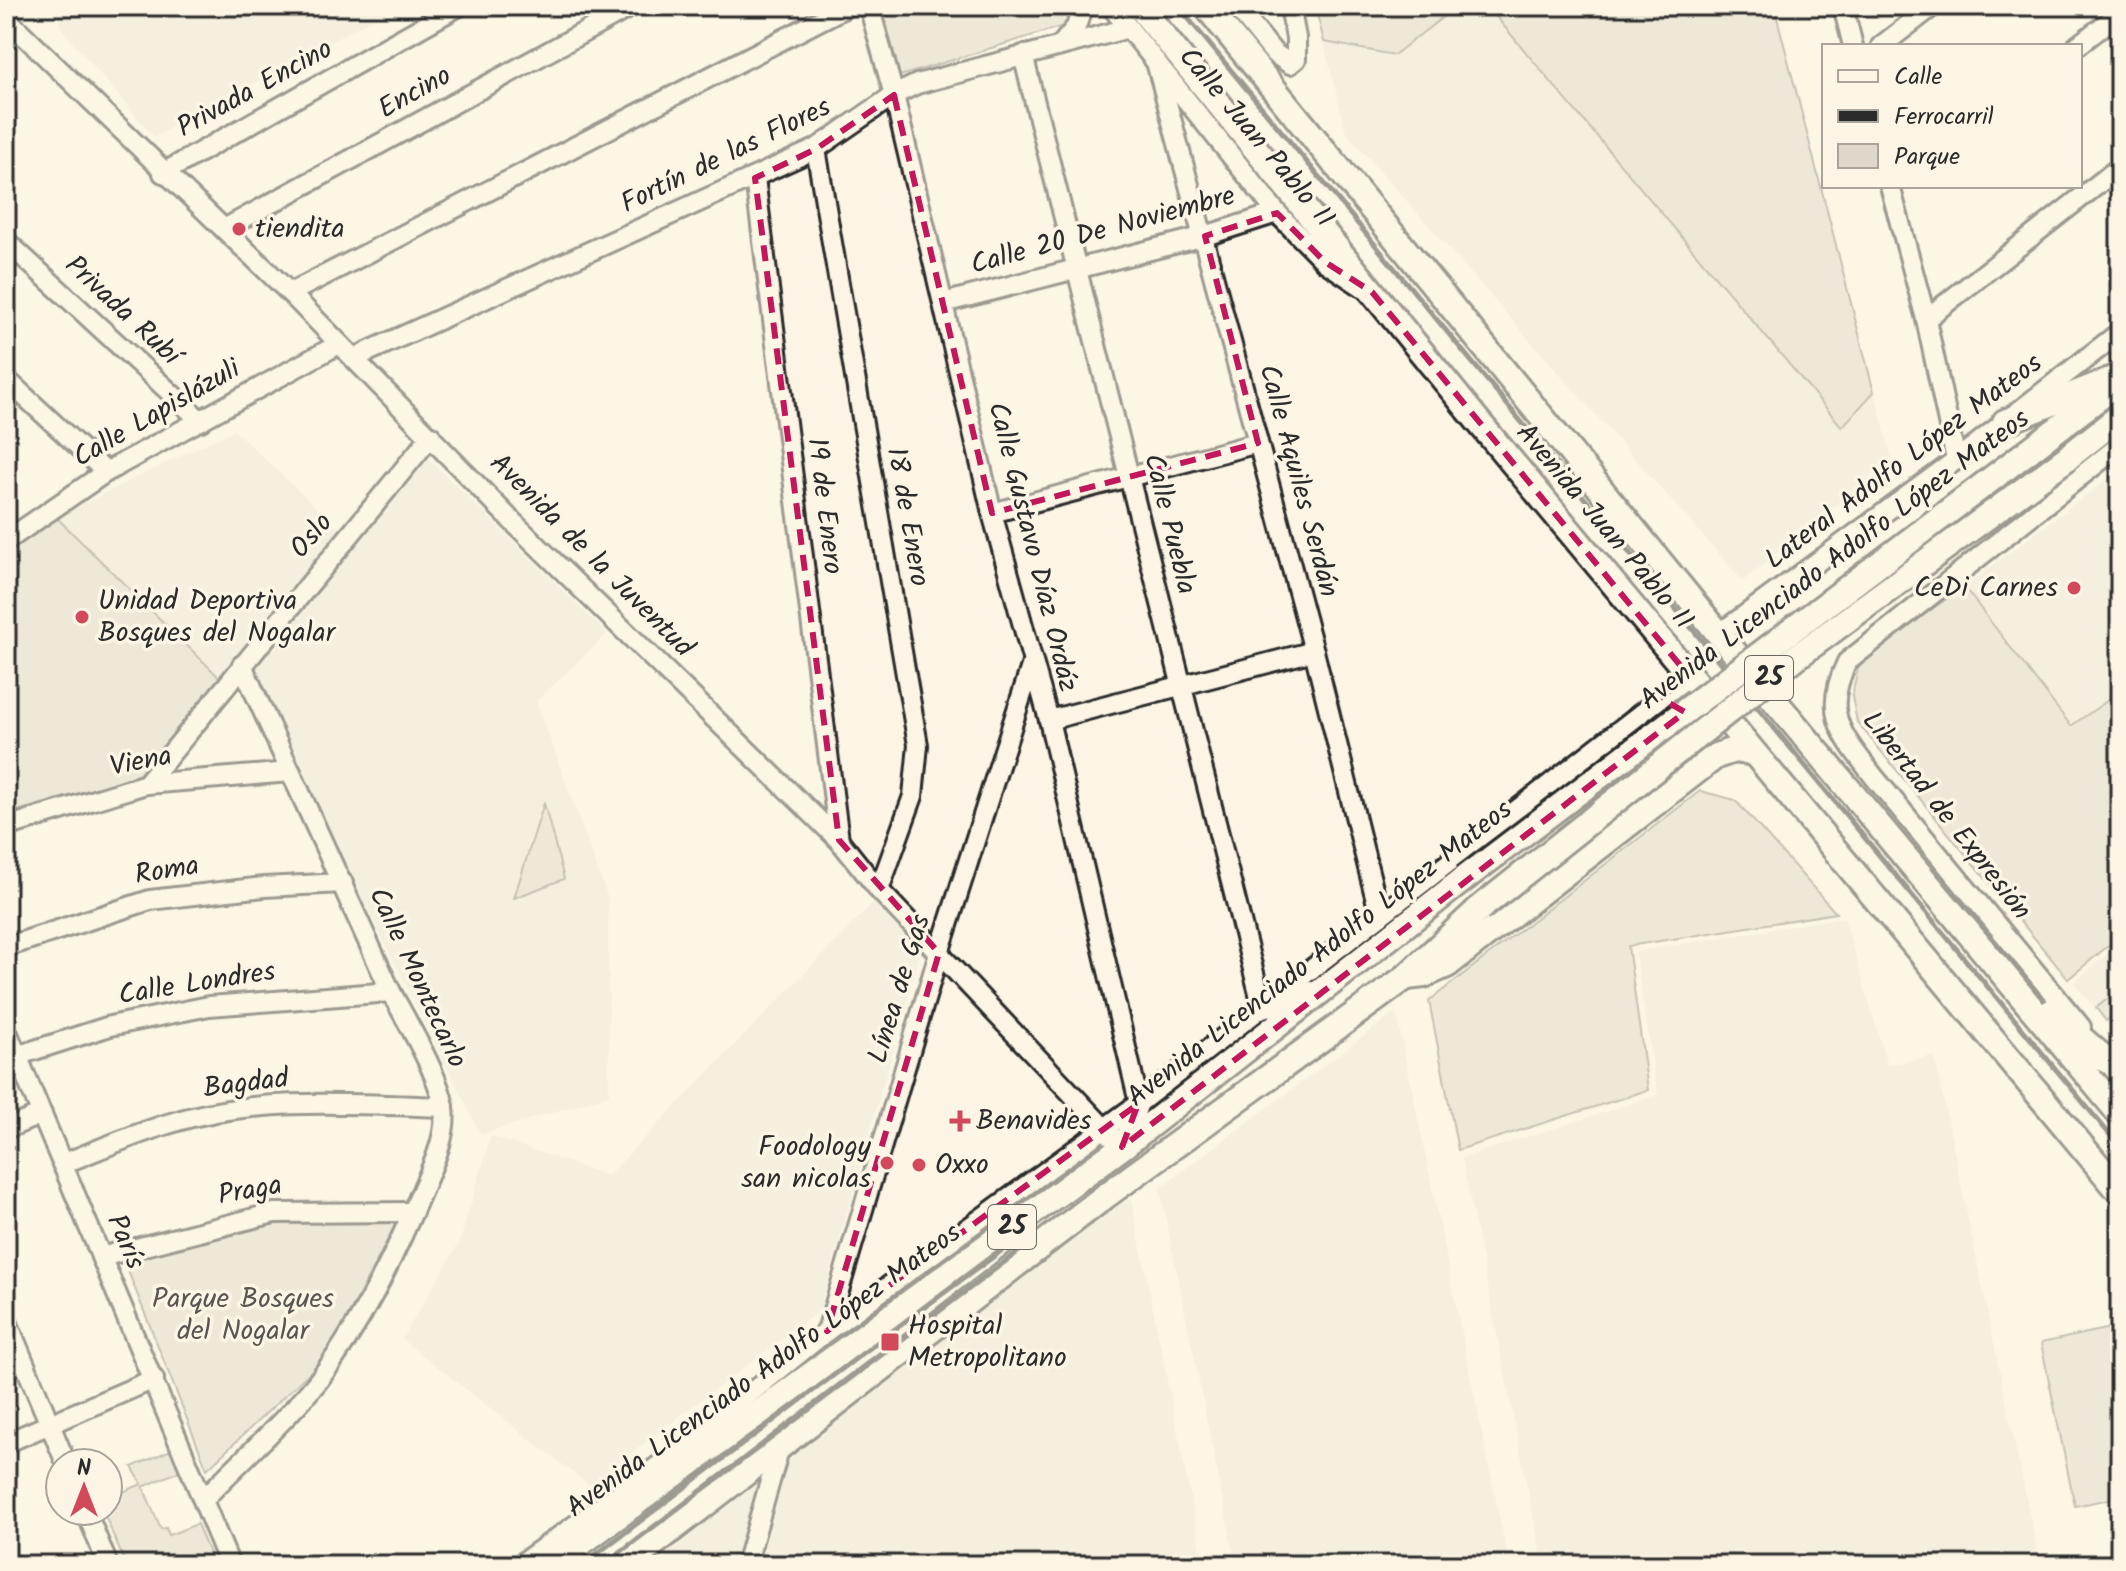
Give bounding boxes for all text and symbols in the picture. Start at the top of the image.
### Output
street label: Privada Encino [169,28,341,150]
street label: Calle Juan Pablo II [1167,38,1345,238]
legend [1822,44,2082,188]
street label: Encino [370,54,460,132]
text: Calle [1894,58,1942,97]
street label: Fortín de las Flores [613,86,839,226]
text: Ferrocarril [1894,98,1994,137]
text: Parque [1894,138,1960,177]
street label: Calle 20 De Noviembre [966,174,1241,288]
place label: tiendita [255,207,345,252]
marker: tiendita [230,220,248,238]
street label: Privada Rubí [53,245,194,380]
street label: Lateral Adolfo López Mateos [1755,342,2053,582]
street label: Calle Lapislázuli [65,347,250,480]
street label: Calle Aquiles Serdán [1245,360,1351,602]
street label: Calle Gustavo Díaz Ordáz [974,397,1090,697]
street label: Avenida Licenciado Adolfo López Mateos [1630,398,2040,722]
street label: Avenida Juan Pablo II [1504,414,1704,640]
street label: 19 de Enero [793,435,855,577]
street label: Avenida de la Juventud [478,443,705,670]
street label: 18 de Enero [873,444,941,590]
street label: Calle Puebla [1130,449,1208,599]
street label: Oslo [279,503,345,569]
place label: CeDi Carnes [1914,566,2058,611]
place label: Unidad Deportiva Bosques del Nogalar [98,579,337,656]
marker: CeDi Carnes [2065,579,2083,597]
marker: Unidad Deportiva Bosques del Nogalar [73,608,91,626]
road number: 25 [1745,656,1793,700]
street label: Libertad de Expresión [1850,702,2042,930]
street label: Viena [106,734,176,790]
street label: Avenida Licenciado Adolfo López Mateos [1117,789,1523,1119]
street label: Roma [132,844,202,898]
street label: Calle Montecarlo [355,880,479,1076]
street label: Línea de Gas [856,909,944,1069]
street label: Calle Londres [115,949,279,1019]
street label: Bagdad [201,1056,292,1112]
place label: Benavides [976,1099,1092,1144]
marker: Benavides [951,1112,969,1130]
place label: Foodology san nicolas [741,1125,872,1202]
place label: Oxxo [935,1143,989,1188]
marker: Foodology san nicolas [878,1154,896,1172]
marker: Oxxo [910,1156,928,1174]
street label: Praga [215,1163,285,1219]
road number: 25 [988,1205,1036,1249]
street label: París [93,1207,157,1277]
street label: Avenida Licenciado Adolfo López Mateos [557,1212,971,1530]
park label: Parque Bosques del Nogalar [152,1277,334,1354]
place label: Hospital Metropolitano [908,1304,1067,1381]
marker: Hospital Metropolitano [879,1331,901,1353]
north arrow [44,1447,124,1527]
text: N [77,1452,91,1487]

